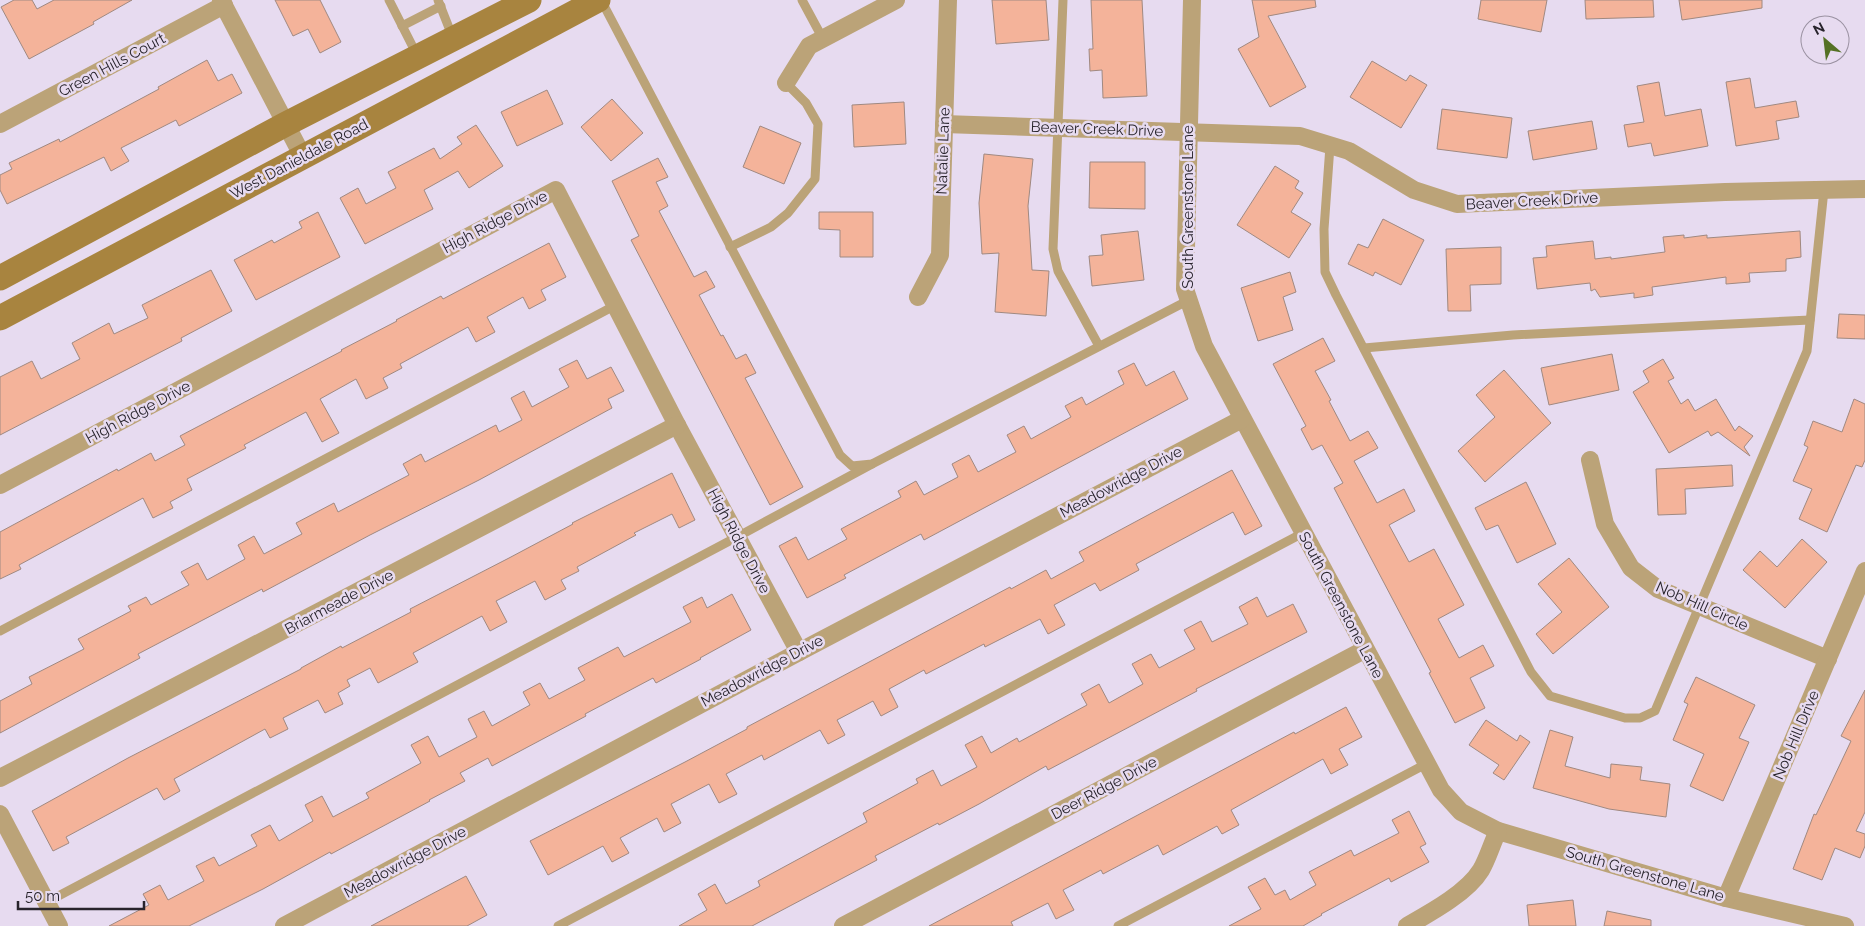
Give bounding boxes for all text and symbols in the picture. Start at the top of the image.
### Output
north arrow [1800,15,1850,65]
text: N [1810,19,1827,38]
street label: Green Hills Court [56,29,168,101]
street label: Natalie Lane [932,107,954,195]
street label: West Danieldale Road [227,115,371,203]
street label: Beaver Creek Drive [1030,118,1164,140]
street label: South Greenstone Lane [1179,125,1197,289]
street label: High Ridge Drive [439,187,551,257]
street label: Beaver Creek Drive [1465,189,1599,213]
street label: High Ridge Drive [82,377,194,447]
street label: Meadowridge Drive [1057,442,1185,522]
street label: High Ridge Drive [704,485,774,597]
street label: South Greenstone Lane [1295,529,1387,682]
street label: Briarmeade Drive [282,566,397,638]
street label: Nob Hill Circle [1653,578,1751,634]
street label: Meadowridge Drive [698,631,826,711]
street label: Nob Hill Drive [1769,688,1823,782]
street label: Deer Ridge Drive [1048,752,1160,823]
street label: Meadowridge Drive [341,822,469,902]
street label: South Greenstone Lane [1564,843,1726,905]
scale bar [18,878,144,910]
text: 50 m [25,887,60,905]

